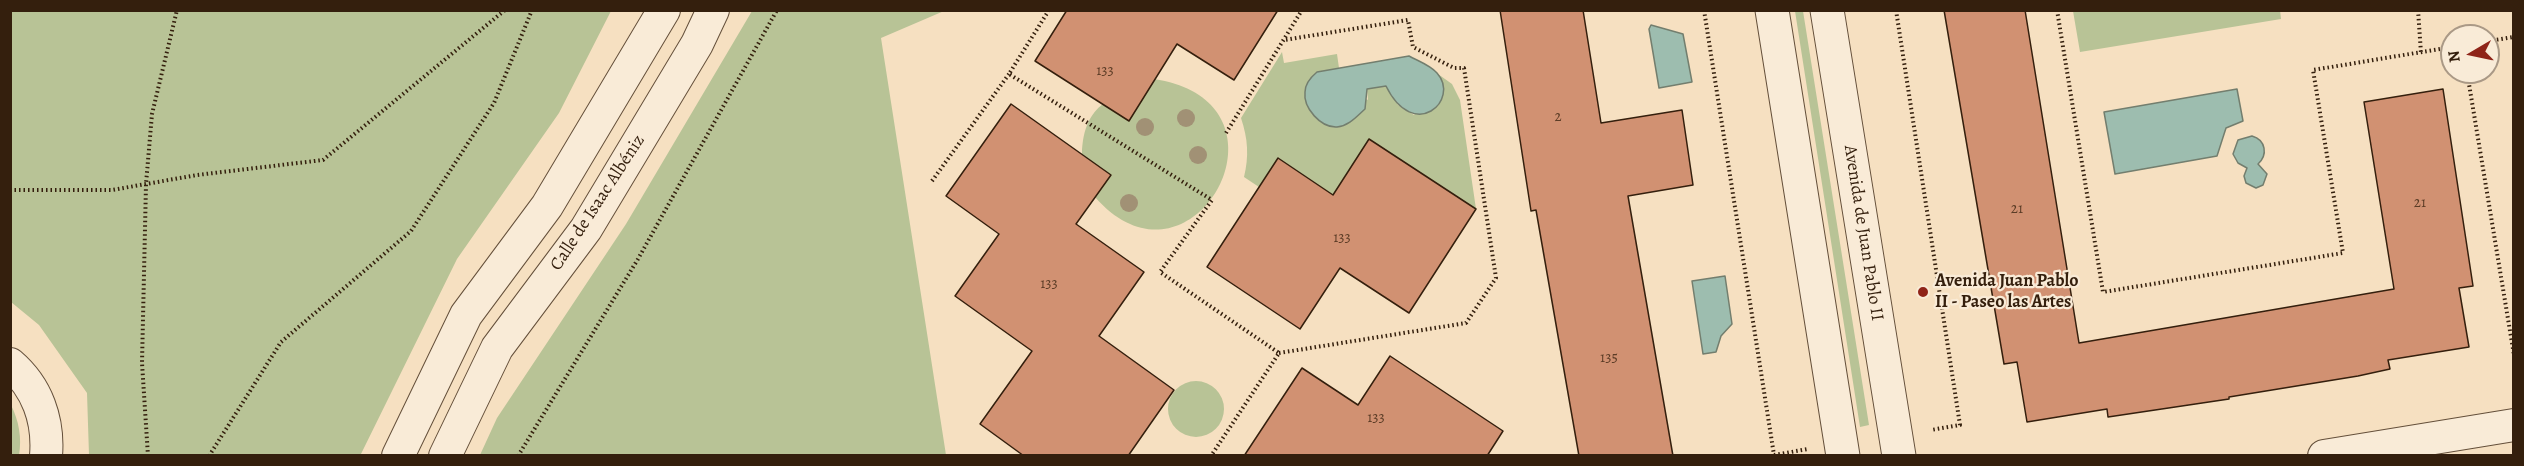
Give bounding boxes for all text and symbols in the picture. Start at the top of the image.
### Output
north arrow [2440,24,2500,84]
text: N [2442,49,2466,64]
house number: 133 [1096,62,1114,80]
house number: 2 [1554,108,1562,126]
street label: Calle de Isaac Albéniz [546,131,650,275]
street label: Avenida de Juan Pablo II [1838,144,1888,322]
house number: 21 [2414,194,2426,212]
house number: 21 [2011,200,2023,218]
house number: 133 [1333,229,1351,247]
place label: Avenida Juan Pablo II - Paseo las Artes [1935,271,2078,314]
house number: 133 [1040,275,1058,293]
marker: Avenida Juan Pablo II - Paseo las Artes [1916,285,1930,299]
house number: 135 [1600,349,1618,367]
house number: 133 [1367,409,1385,427]

